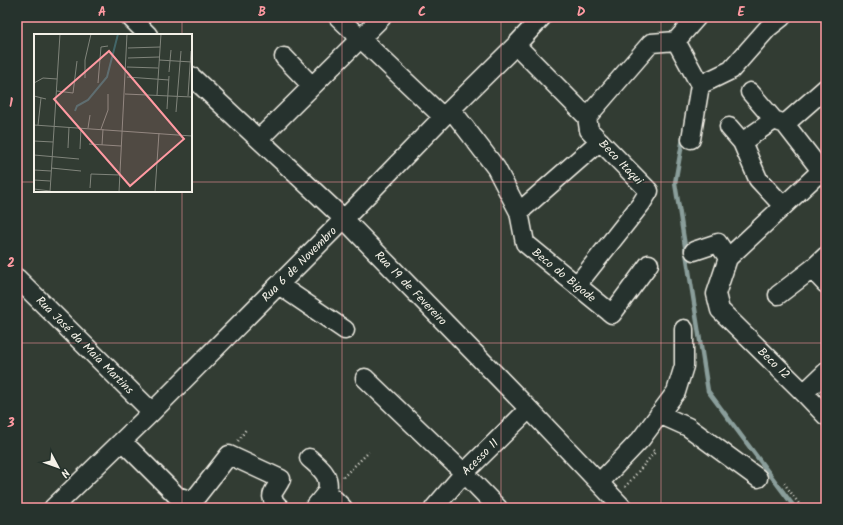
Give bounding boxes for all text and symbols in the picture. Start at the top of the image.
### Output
text: A [98,2,106,23]
text: B [258,2,266,23]
text: C [418,2,426,23]
text: D [577,2,586,23]
text: E [737,2,745,23]
inset map [34,34,192,192]
text: 1 [9,93,13,114]
street label: Beco Itaqui [594,135,648,190]
street label: Rua 6 de Novembro [257,222,341,306]
street label: Beco do Bigode [527,243,600,308]
street label: Rua 19 de Fevereiro [370,247,451,330]
text: 2 [7,253,15,274]
street label: Rua José da Maia Martins [31,292,138,399]
street label: Beco 12 [753,343,794,384]
text: 3 [6,413,15,434]
street label: Acesso 11 [457,434,504,480]
north arrow [38,447,78,487]
text: N [56,464,74,481]

